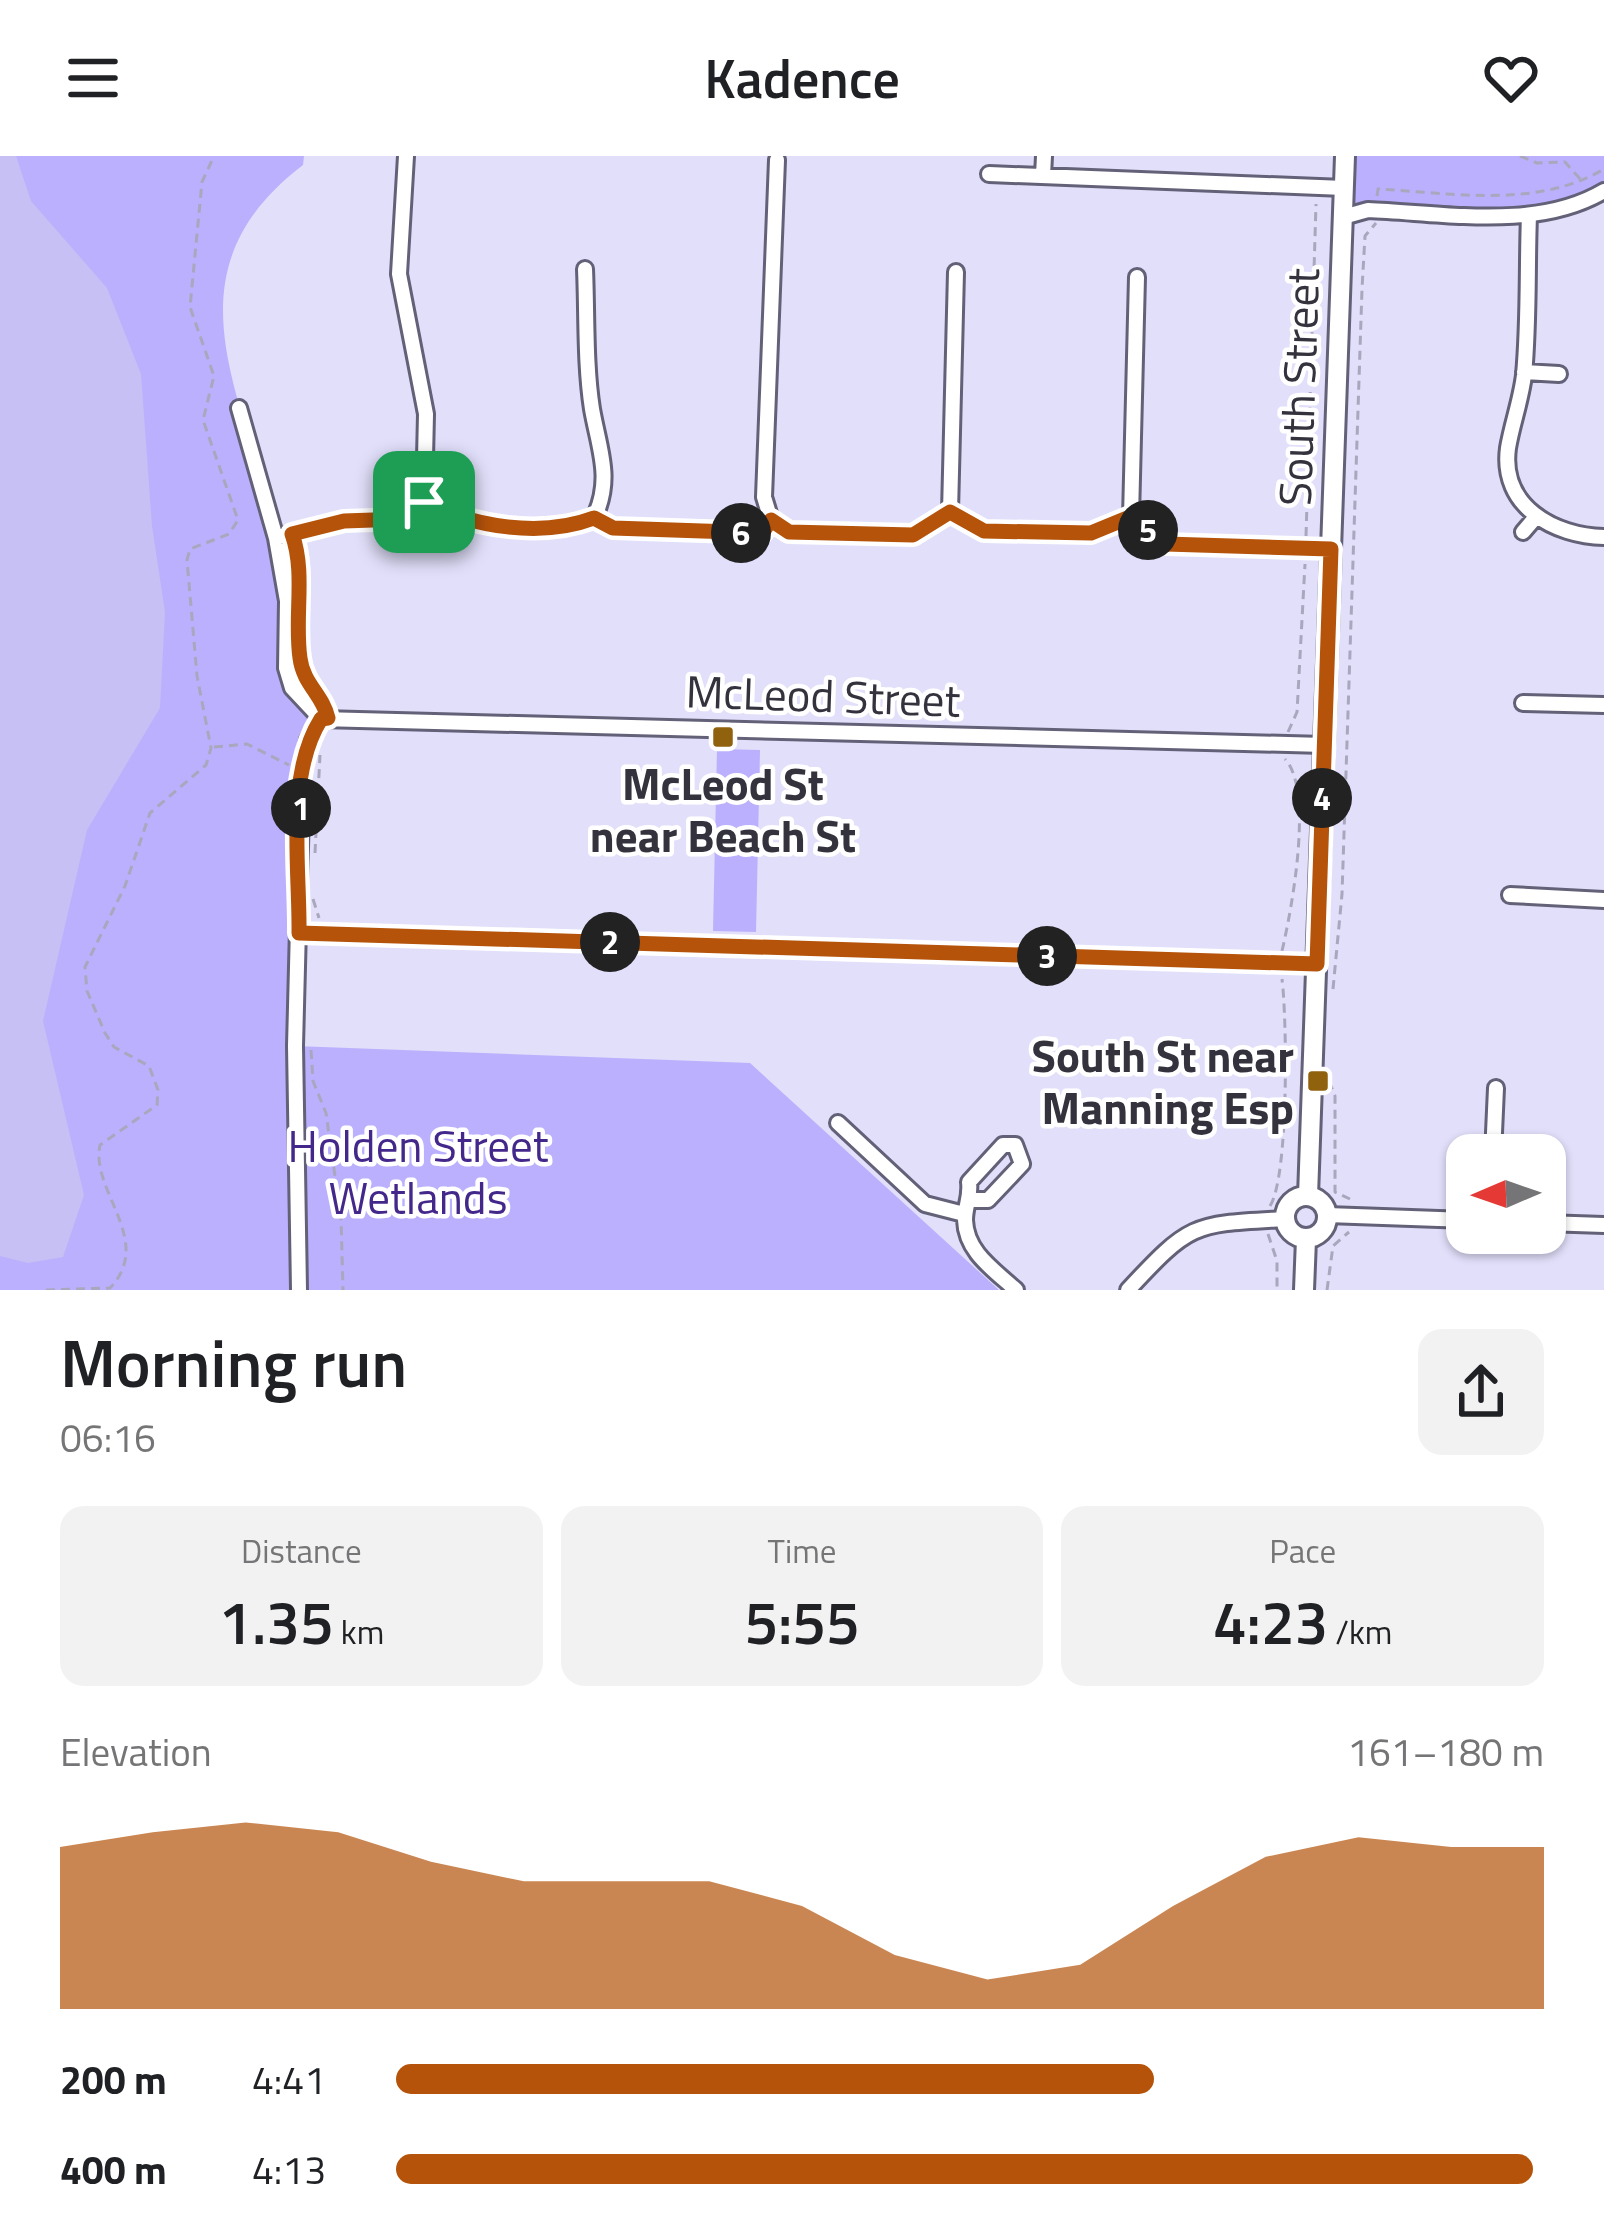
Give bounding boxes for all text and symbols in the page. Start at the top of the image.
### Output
text: Kadence [704,37,900,119]
icon: menu [60,45,126,111]
icon: heart [1478,45,1544,111]
street label: South Street [1260,267,1336,507]
pin [373,451,475,553]
icon: arrive [391,469,457,535]
pin: 5 [1118,500,1178,560]
pin: 6 [711,503,771,563]
text: 5 [1139,505,1157,555]
text: 6 [732,508,750,558]
street label: McLeod Street [685,656,962,734]
marker: McLeod St near Beach St [710,724,736,750]
place label: McLeod St near Beach St [590,749,856,869]
pin: 4 [1292,768,1352,828]
text: 4 [1313,773,1331,823]
pin: 1 [271,778,331,838]
text: 1 [292,783,310,833]
pin: 2 [580,912,640,972]
text: 2 [601,917,619,967]
pin: 3 [1017,926,1077,986]
text: 3 [1038,931,1056,981]
place label: South St near Manning Esp [1031,1021,1294,1141]
marker: South St near Manning Esp [1305,1068,1331,1094]
park label: Holden Street Wetlands [288,1111,549,1231]
north arrow [1446,1134,1566,1254]
map controls [1446,1134,1566,1254]
text: Morning run [60,1312,407,1413]
button: share [1418,1329,1544,1455]
text: 06:16 [60,1408,156,1467]
text: Distance [241,1526,362,1576]
text: Time [768,1526,836,1576]
text: Pace [1269,1526,1336,1576]
text: 1.35 [218,1576,334,1667]
text: 5:55 [744,1576,860,1667]
text: 4:23 [1213,1576,1328,1667]
text: km [334,1607,384,1657]
text: /km [1328,1607,1392,1657]
text: Elevation [60,1722,212,1781]
text: 161–180 m [1347,1722,1544,1781]
text: 200 m [60,2050,167,2109]
text: 4:41 [252,2050,326,2109]
text: 400 m [60,2140,167,2199]
text: 4:13 [252,2140,326,2199]

